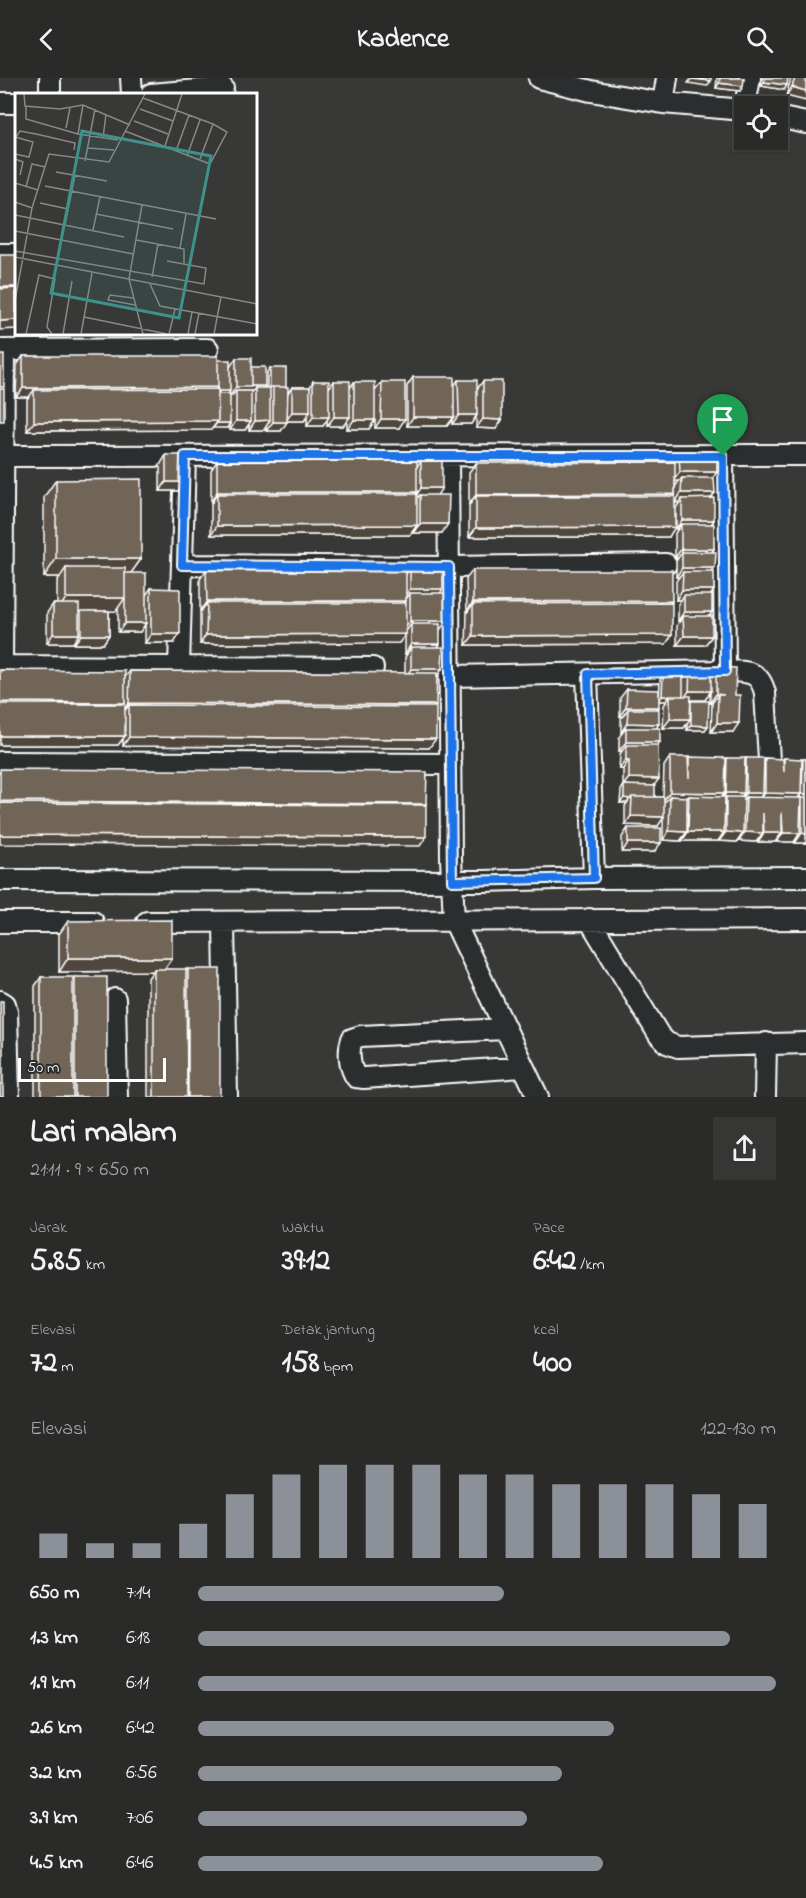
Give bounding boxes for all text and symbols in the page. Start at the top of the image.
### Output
text: Kadence [357,20,449,59]
icon: back [30,23,63,56]
icon: search [743,23,776,56]
inset map [15,93,256,334]
map controls [734,96,788,150]
button: locate [734,96,788,150]
pin [697,394,748,456]
icon: arrive [706,403,739,436]
scale bar [18,1055,166,1082]
text: 50 m [27,1056,59,1080]
text: Lari malam [30,1109,177,1157]
button: share [713,1117,776,1180]
text: 21:11 · 9 × 650 m [30,1156,149,1185]
text: Jarak [30,1216,67,1240]
text: Waktu [282,1216,324,1240]
text: Pace [533,1216,565,1240]
text: 5.85 [30,1240,82,1284]
text: 39:12 [282,1240,330,1284]
text: 6:42 [533,1240,576,1284]
text: km [82,1253,105,1277]
text: /km [576,1253,605,1277]
text: Elevasi [30,1318,75,1342]
text: Detak jantung [282,1318,375,1342]
text: kcal [533,1318,559,1342]
text: 72 [30,1342,57,1386]
text: 158 [282,1342,320,1386]
text: 400 [533,1342,572,1386]
text: m [57,1355,74,1379]
text: bpm [320,1355,353,1379]
text: Elevasi [30,1415,87,1444]
text: 122–130 m [700,1415,776,1444]
text: 650 m [30,1579,79,1608]
text: 7:14 [126,1579,151,1608]
text: 1.3 km [30,1624,78,1653]
text: 6:18 [126,1624,150,1653]
text: 1.9 km [30,1669,76,1698]
text: 6:11 [126,1669,149,1698]
text: 2.6 km [30,1714,82,1743]
text: 6:42 [126,1714,155,1743]
text: 3.2 km [30,1759,82,1788]
text: 6:56 [126,1759,157,1788]
text: 3.9 km [30,1804,78,1833]
text: 7:06 [126,1804,153,1833]
text: 4.5 km [30,1849,83,1878]
text: 6:46 [126,1849,154,1878]

